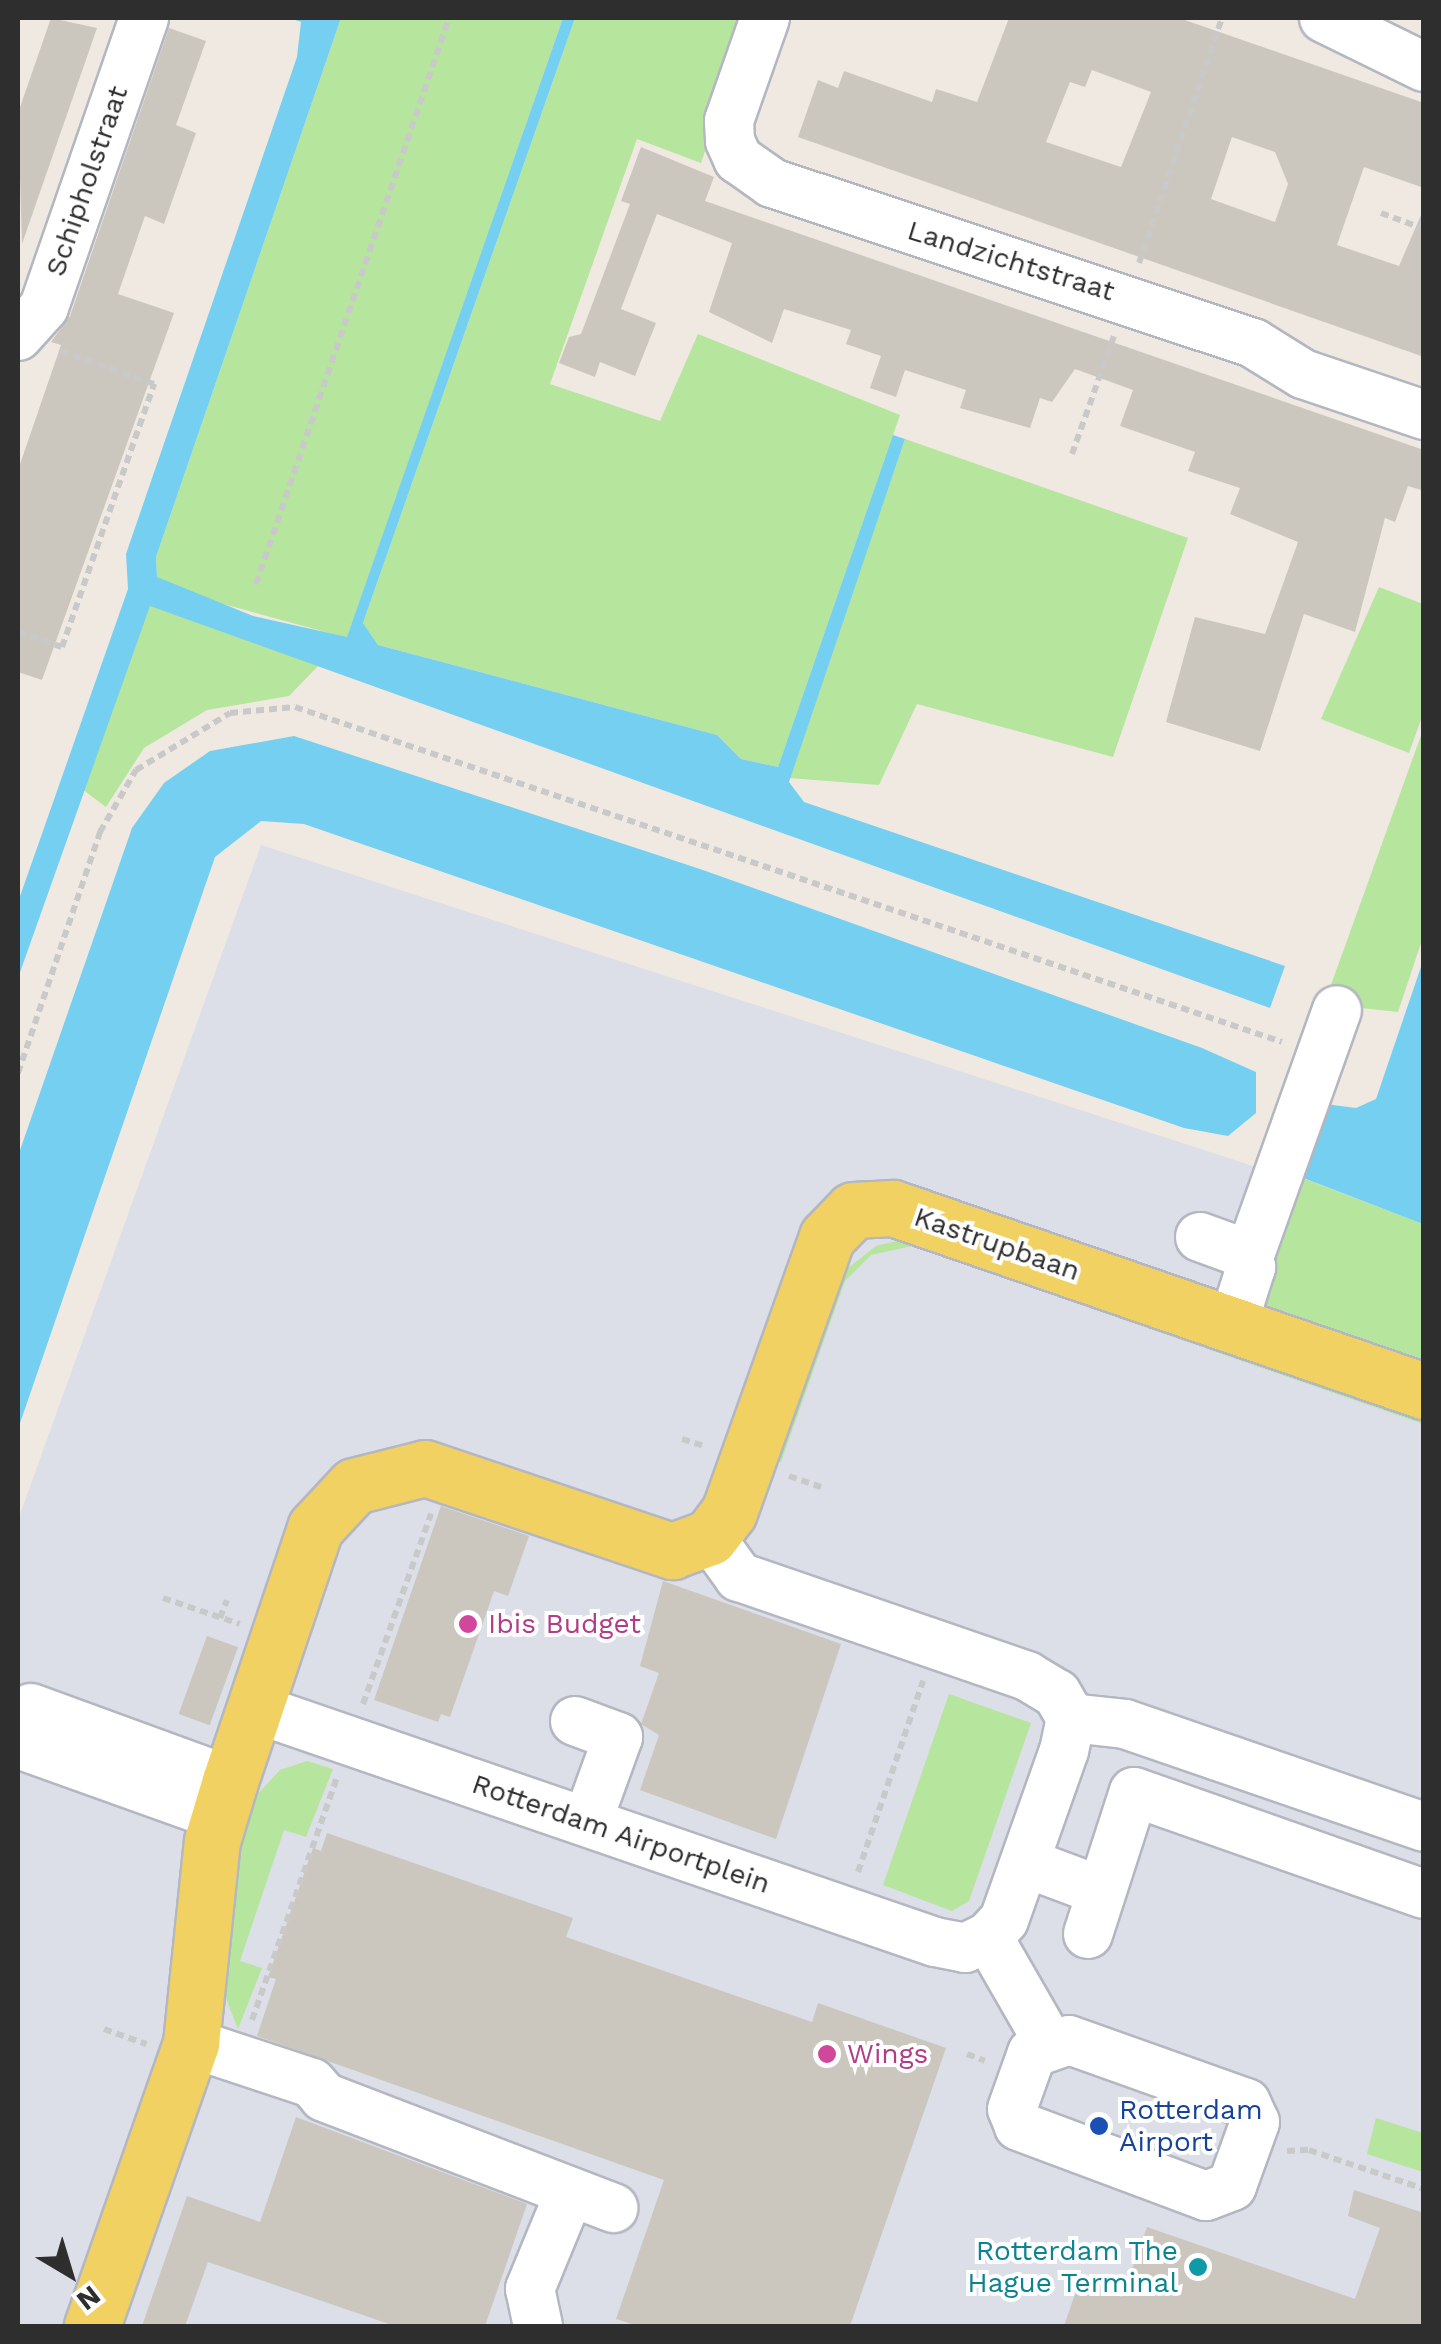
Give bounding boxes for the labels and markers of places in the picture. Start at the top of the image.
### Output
place label: Ibis Budget [488,1607,641,1641]
marker: Ibis Budget [457,1613,479,1635]
place label: Wings [847,2037,928,2071]
marker: Wings [816,2043,838,2065]
place label: Rotterdam Airport [1119,2093,1263,2159]
marker: Rotterdam Airport [1088,2115,1110,2137]
place label: Rotterdam The Hague Terminal [967,2234,1178,2300]
marker: Rotterdam The Hague Terminal [1187,2256,1209,2278]

